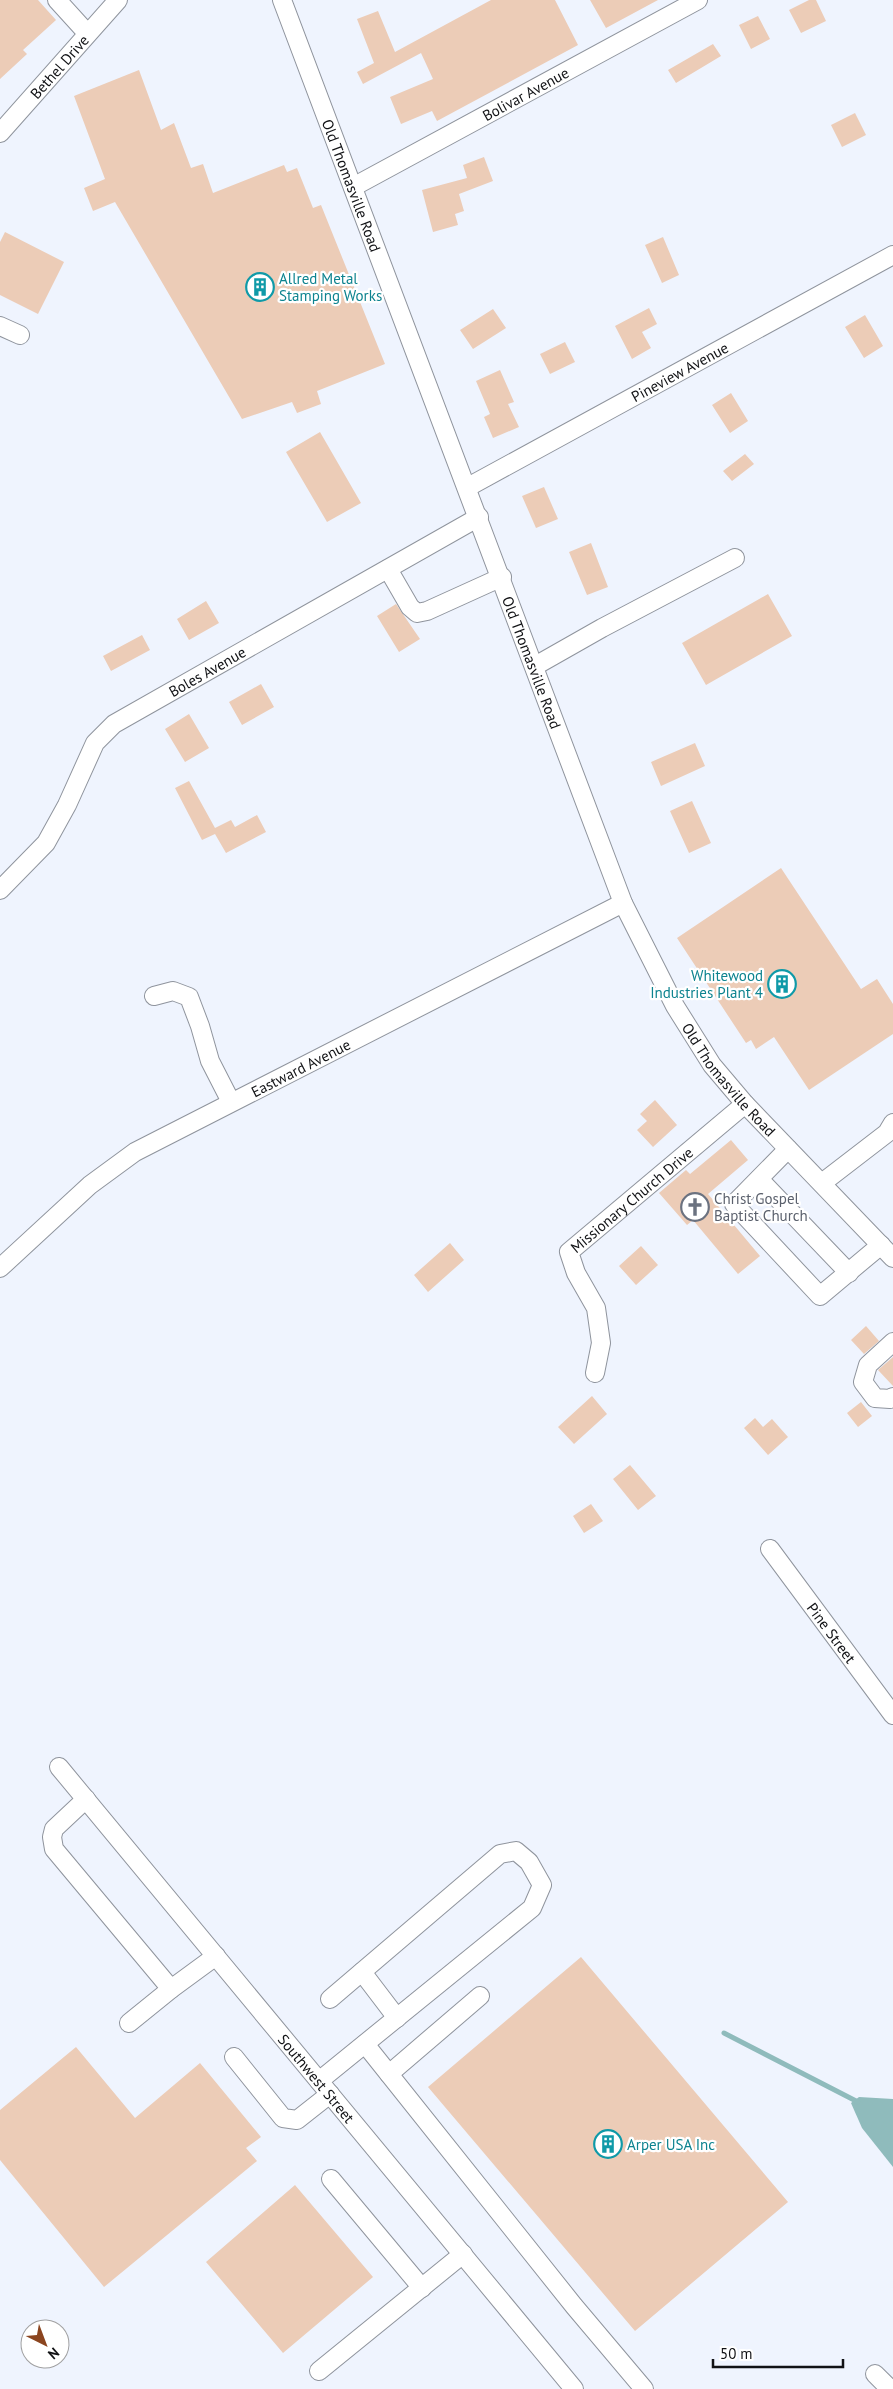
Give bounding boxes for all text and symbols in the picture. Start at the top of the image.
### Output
street label: Bethel Drive [26,30,93,102]
street label: Bolivar Avenue [479,63,572,125]
street label: Old Thomasville Road [318,116,386,254]
place label: Allred Metal Stamping Works [279,269,382,305]
building icon: Allred Metal Stamping Works [245,272,275,302]
street label: Pineview Avenue [628,337,731,406]
street label: Old Thomasville Road [498,593,566,731]
street label: Boles Avenue [165,642,249,701]
place label: Whitewood Industries Plant 4 [650,966,763,1002]
building icon: Whitewood Industries Plant 4 [767,969,797,999]
street label: Old Thomasville Road [678,1019,780,1140]
street label: Eastward Avenue [248,1034,353,1101]
street label: Missionary Church Drive [566,1142,697,1256]
place label: Christ Gospel Baptist Church [714,1189,808,1225]
church icon: Christ Gospel Baptist Church [680,1192,710,1222]
street label: Pine Street [803,1599,861,1667]
street label: Southwest Street [274,2030,359,2126]
building icon: Arper USA Inc [593,2129,623,2159]
place label: Arper USA Inc [627,2135,715,2154]
north arrow [20,2319,70,2369]
scale bar [713,2336,843,2368]
text: N [44,2344,63,2363]
text: 50 m [720,2344,753,2363]

